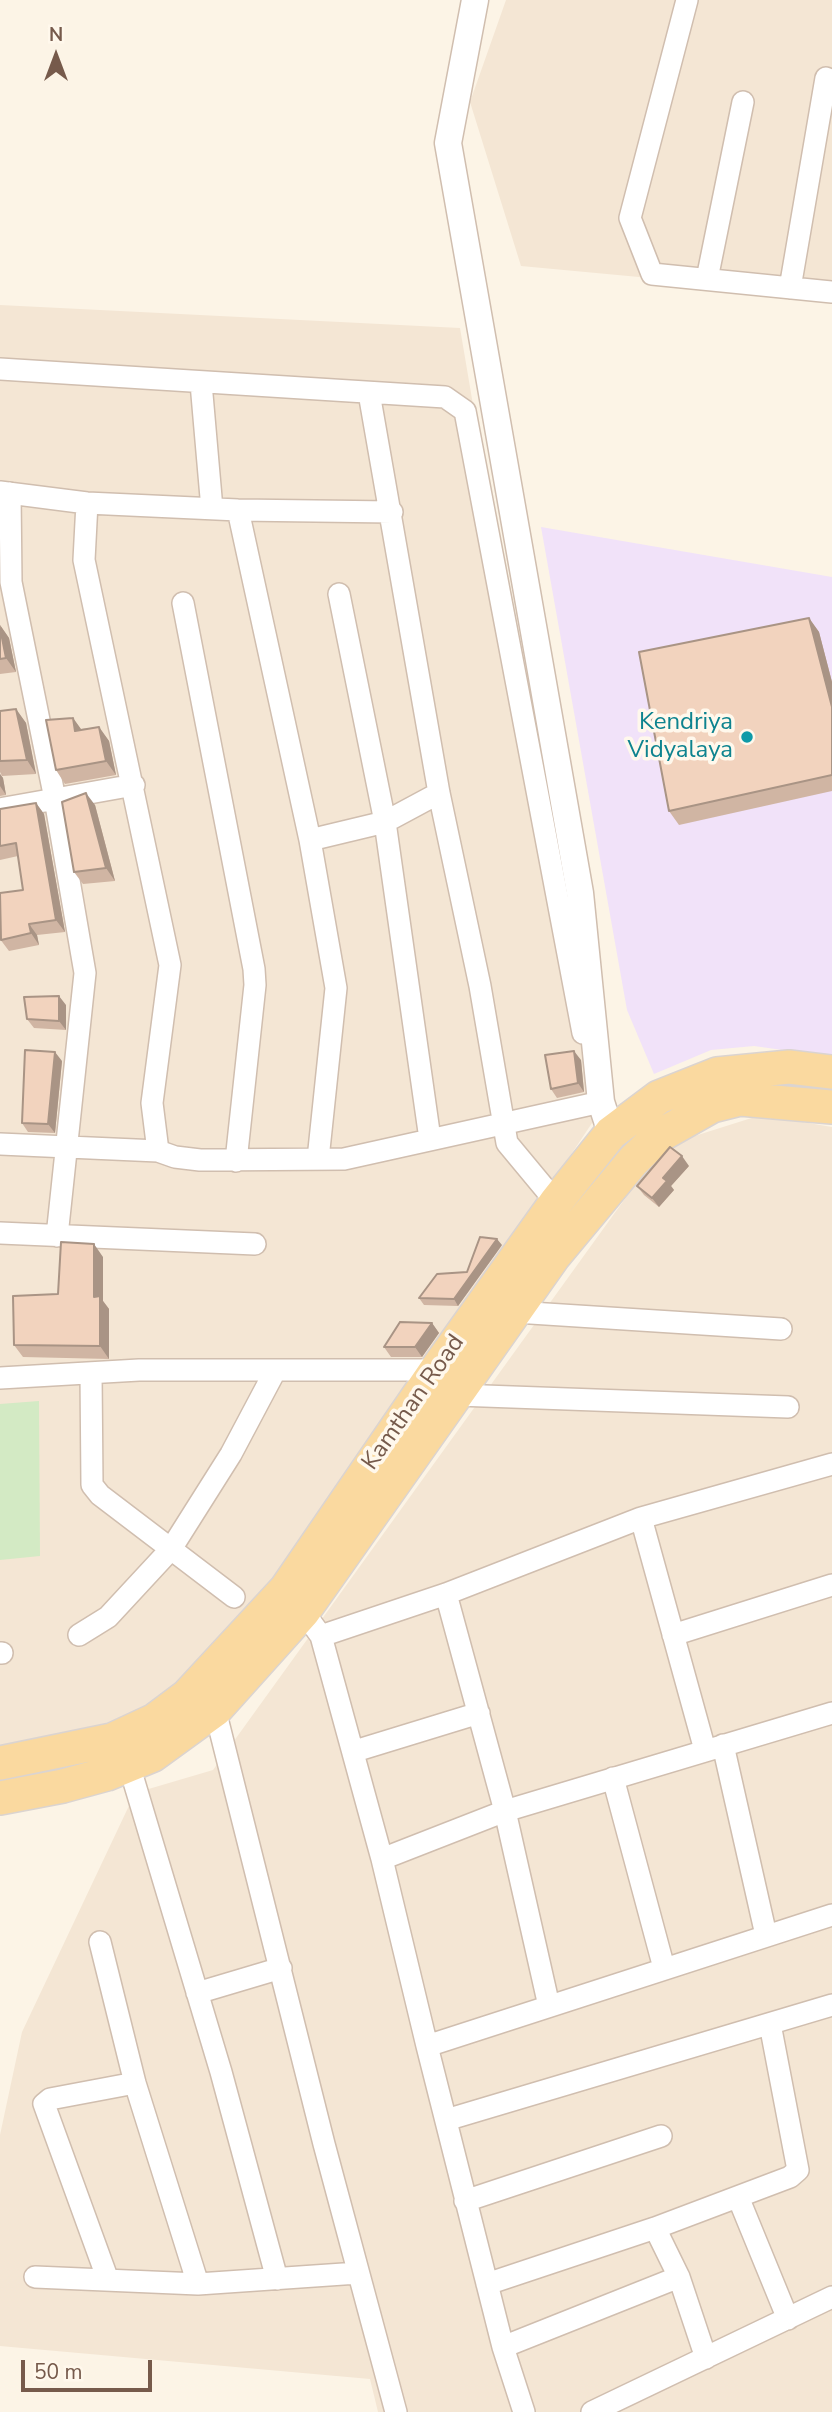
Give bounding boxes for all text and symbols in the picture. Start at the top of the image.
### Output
north arrow [21,21,91,91]
text: N [49,22,63,48]
place label: Kendriya Vidyalaya [628,709,733,765]
marker: Kendriya Vidyalaya [739,729,755,745]
street label: Kamthan Road [357,1330,471,1476]
scale bar [24,2346,156,2390]
text: 50 m [34,2358,83,2386]

